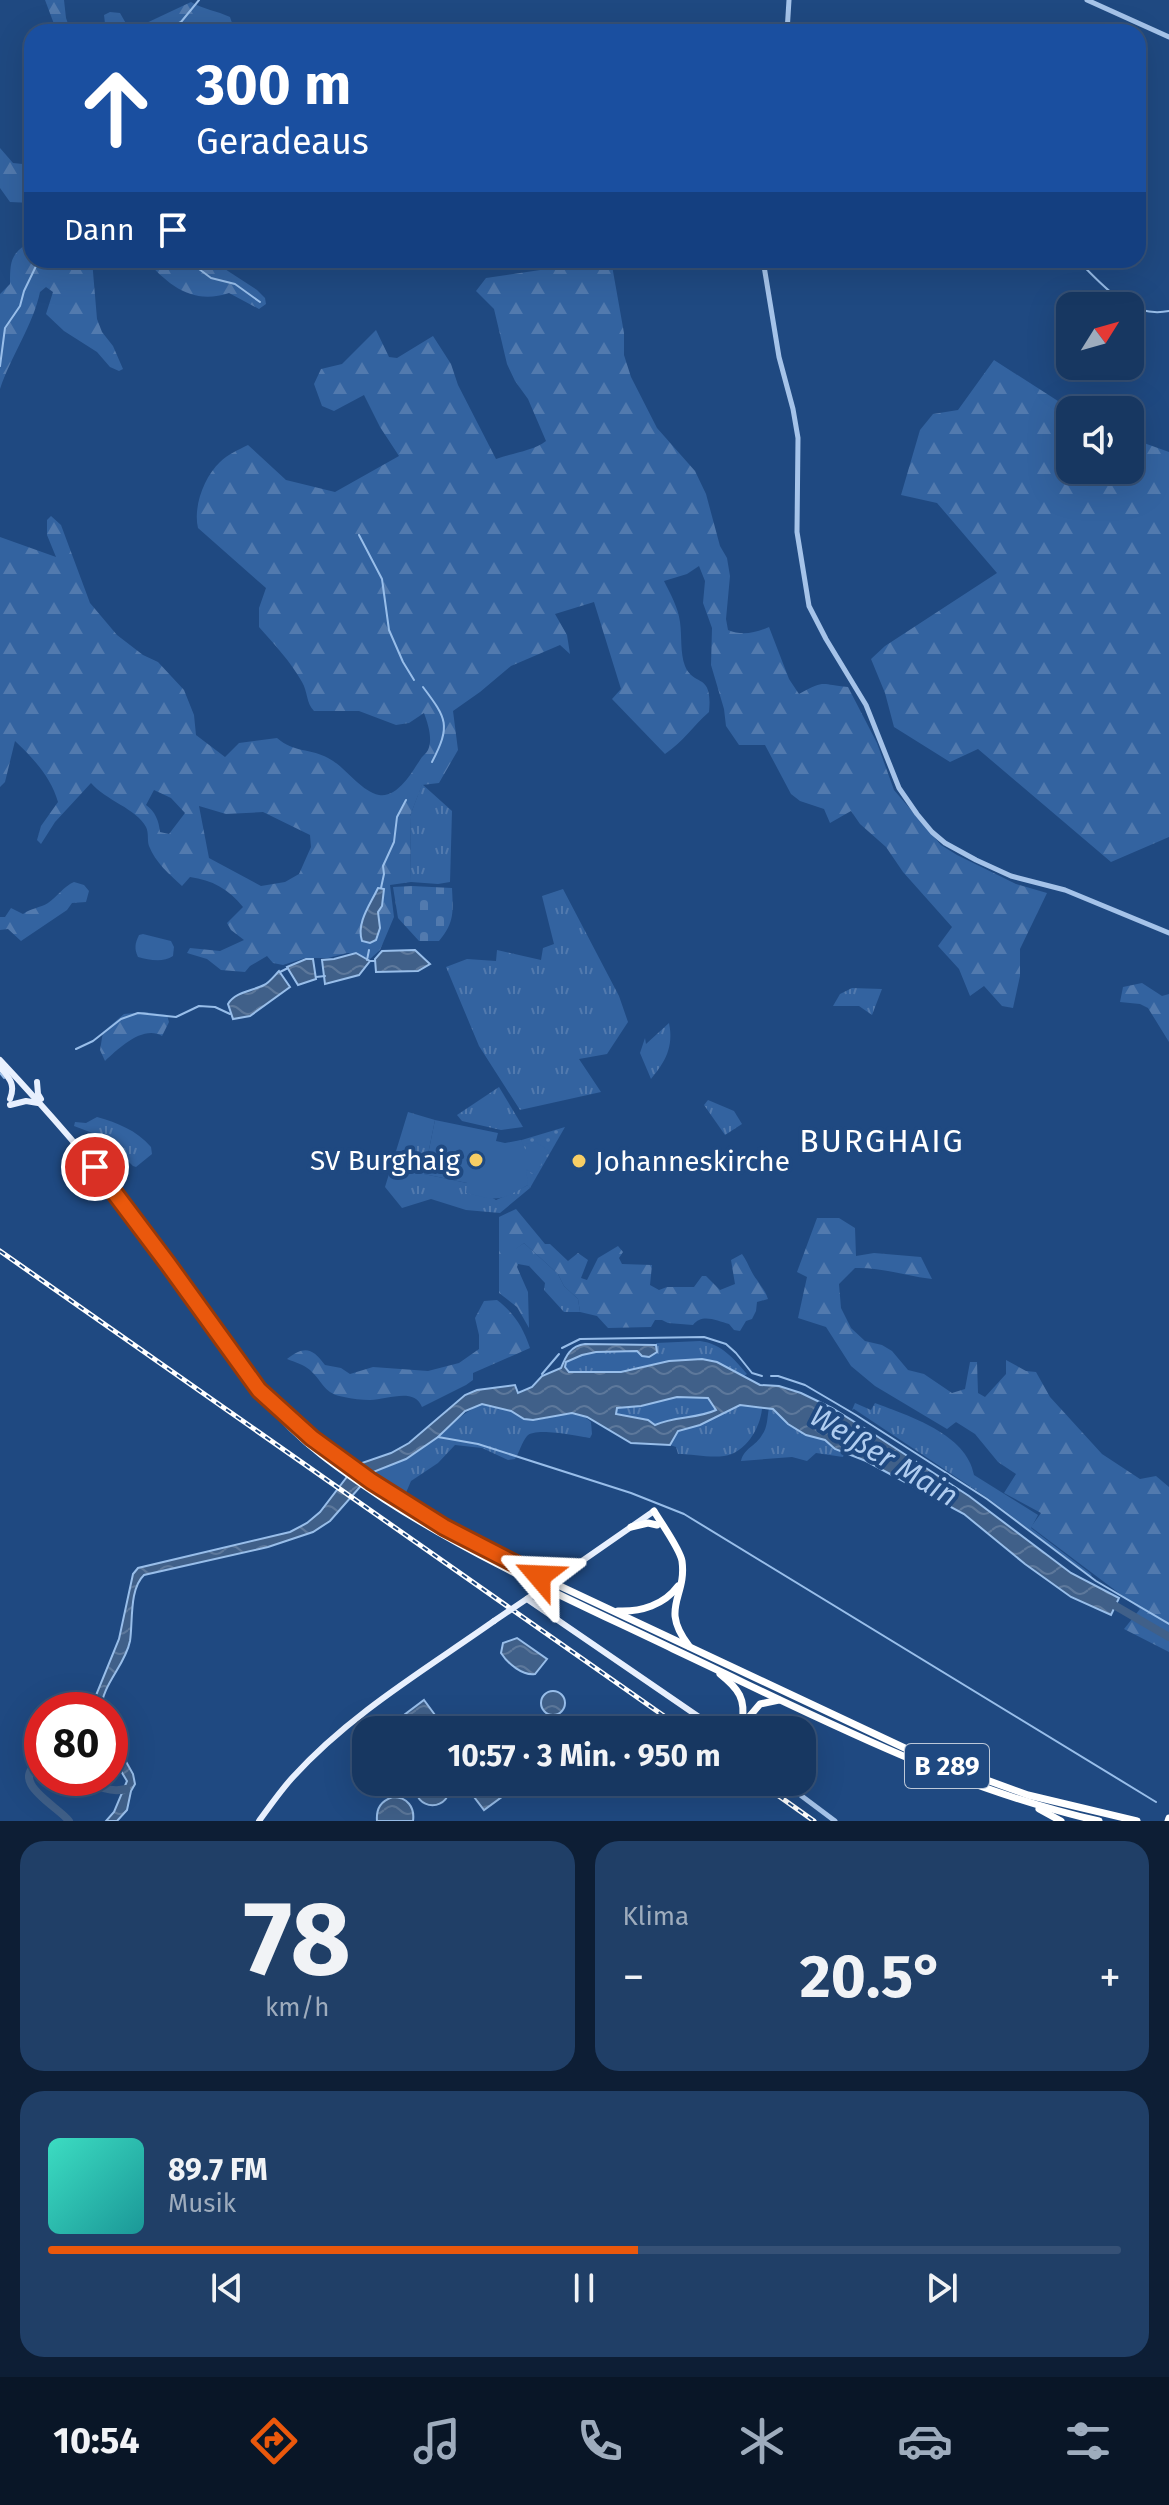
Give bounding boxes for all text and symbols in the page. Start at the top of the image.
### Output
text: 300 m [196,52,351,119]
icon: ahead [64,56,168,160]
text: Geradeaus [196,120,369,164]
icon: arrive [151,208,195,252]
text: Dann [64,212,135,248]
north arrow [1056,292,1144,380]
map controls [1056,292,1144,484]
button: sound [1056,396,1144,484]
district label: BURGHAIG [799,1122,965,1160]
pin [61,1133,129,1201]
place label: SV Burghaig [310,1144,460,1177]
icon: arrive [73,1145,117,1189]
place label: Johanneskirche [595,1145,790,1178]
marker: SV Burghaig [467,1151,485,1169]
marker: Johanneskirche [570,1152,588,1170]
water label: Weißer Main [803,1398,965,1514]
position arrow [497,1534,581,1618]
speed limit sign: 80 [24,1692,128,1796]
text: 10:57 · 3 Min. · 950 m [447,1738,721,1774]
road number: B 289 [905,1744,989,1788]
text: 78 [244,1877,351,2002]
text: Klima [623,1901,689,1932]
text: 20.5° [800,1941,944,2013]
text: − [623,1951,645,2004]
text: + [1099,1951,1121,2004]
text: km/h [265,1992,329,2023]
text: 89.7 FM [168,2152,268,2188]
text: Musik [168,2188,236,2219]
icon: previous [205,2266,249,2310]
icon: pause [562,2266,606,2310]
icon: next [920,2266,964,2310]
icon: directions [246,2413,302,2469]
icon: music [409,2413,465,2469]
icon: phone [572,2413,628,2469]
icon: climate [734,2413,790,2469]
icon: car [897,2413,953,2469]
icon: filters [1060,2413,1116,2469]
text: 10:54 [53,2419,140,2463]

